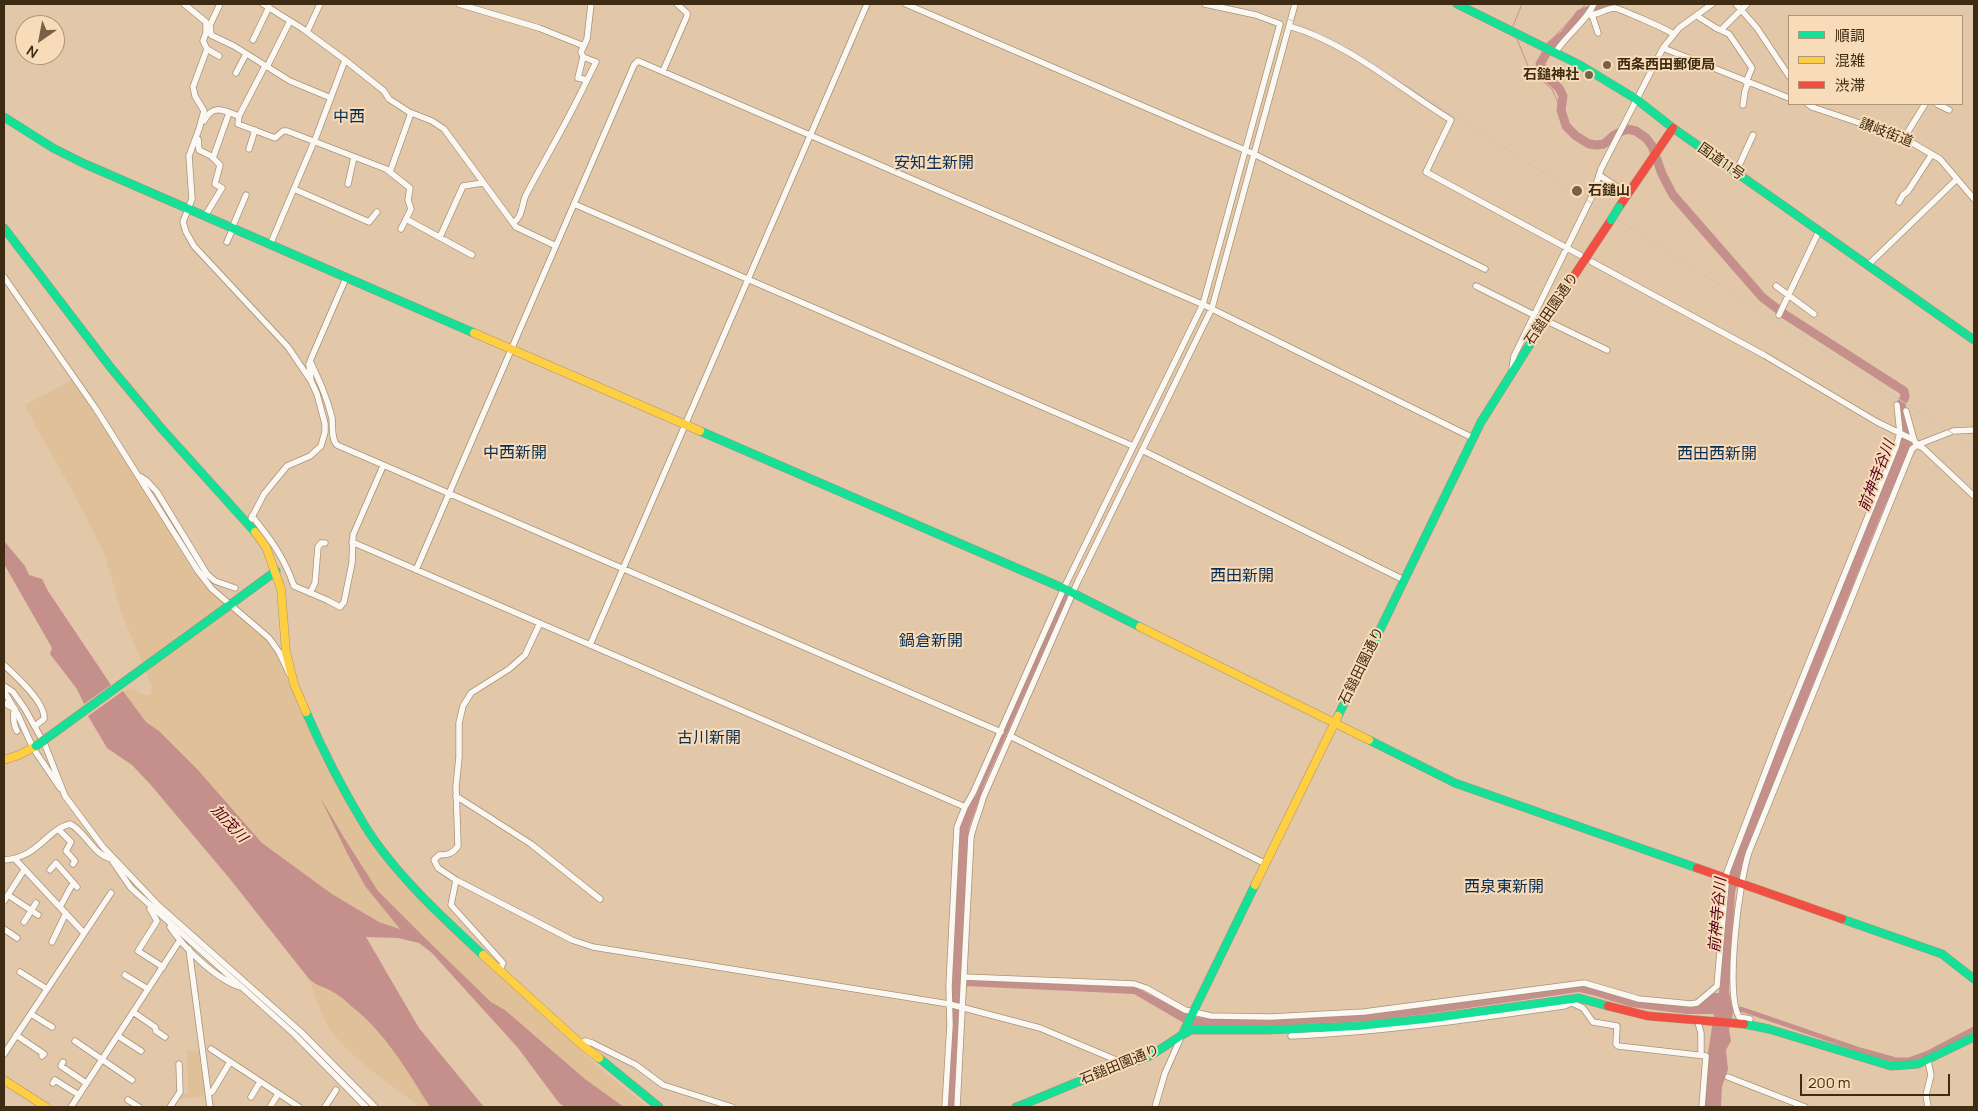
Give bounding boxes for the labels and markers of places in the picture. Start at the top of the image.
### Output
place label: 西条西田郵便局 [1617,57,1715,73]
marker: 西条西田郵便局 [1601,59,1613,71]
place label: 石鎚神社 [1523,67,1579,83]
marker: 石鎚神社 [1583,69,1595,81]
place label: 石鎚山 [1588,183,1630,199]
marker: 石鎚山 [1570,184,1584,198]

